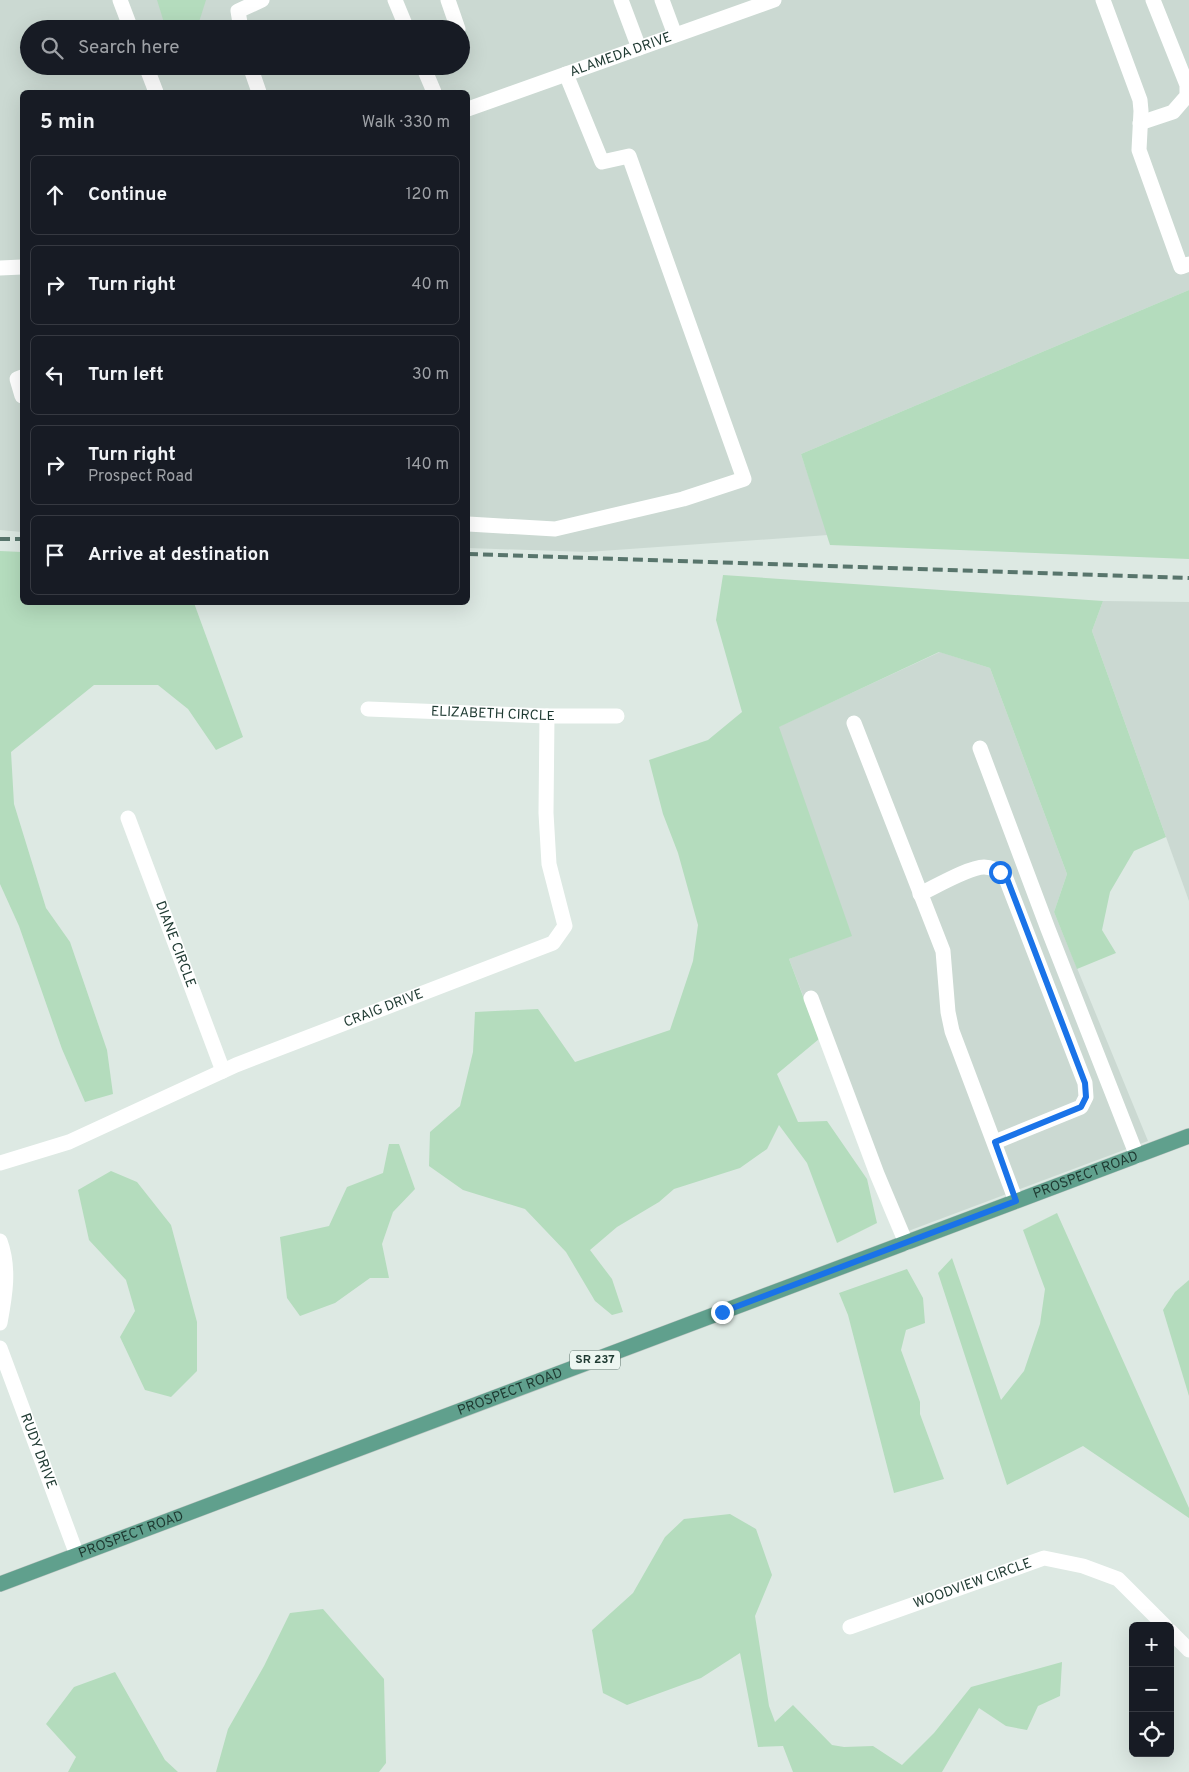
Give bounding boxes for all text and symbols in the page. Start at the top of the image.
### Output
search box [20,20,470,75]
street label: ALAMEDA DRIVE [567,29,674,81]
icon: search [38,34,66,62]
text: Search here [78,36,180,60]
text: 5 min [40,109,95,136]
text: Walk · 330 m [362,113,450,133]
icon: ahead [41,181,69,209]
text: Continue [88,183,167,207]
text: 120 m [406,185,449,205]
icon: right [41,271,69,299]
text: Turn right [88,273,176,297]
text: 40 m [411,275,449,295]
icon: left [41,361,69,389]
text: Turn left [88,363,164,387]
text: 30 m [412,365,449,385]
text: Turn right [88,443,176,467]
icon: right [41,451,69,479]
text: 140 m [406,455,449,475]
text: Prospect Road [88,467,193,487]
icon: arrive [41,541,69,569]
text: Arrive at destination [88,543,269,567]
street label: ELIZABETH CIRCLE [431,703,555,725]
route start [989,861,1012,884]
street label: DIANE CIRCLE [151,899,199,990]
street label: CRAIG DRIVE [341,985,426,1031]
street label: PROSPECT ROAD [1031,1147,1140,1203]
route end [711,1301,734,1324]
road number: SR 237 [570,1350,620,1370]
street label: PROSPECT ROAD [455,1364,565,1419]
street label: RUDY DRIVE [17,1411,60,1491]
street label: PROSPECT ROAD [76,1507,186,1562]
street label: WOODVIEW CIRCLE [911,1555,1034,1612]
map controls [1129,1622,1174,1757]
button: + [1129,1622,1174,1667]
button: − [1129,1667,1174,1712]
button: locate [1129,1712,1174,1757]

